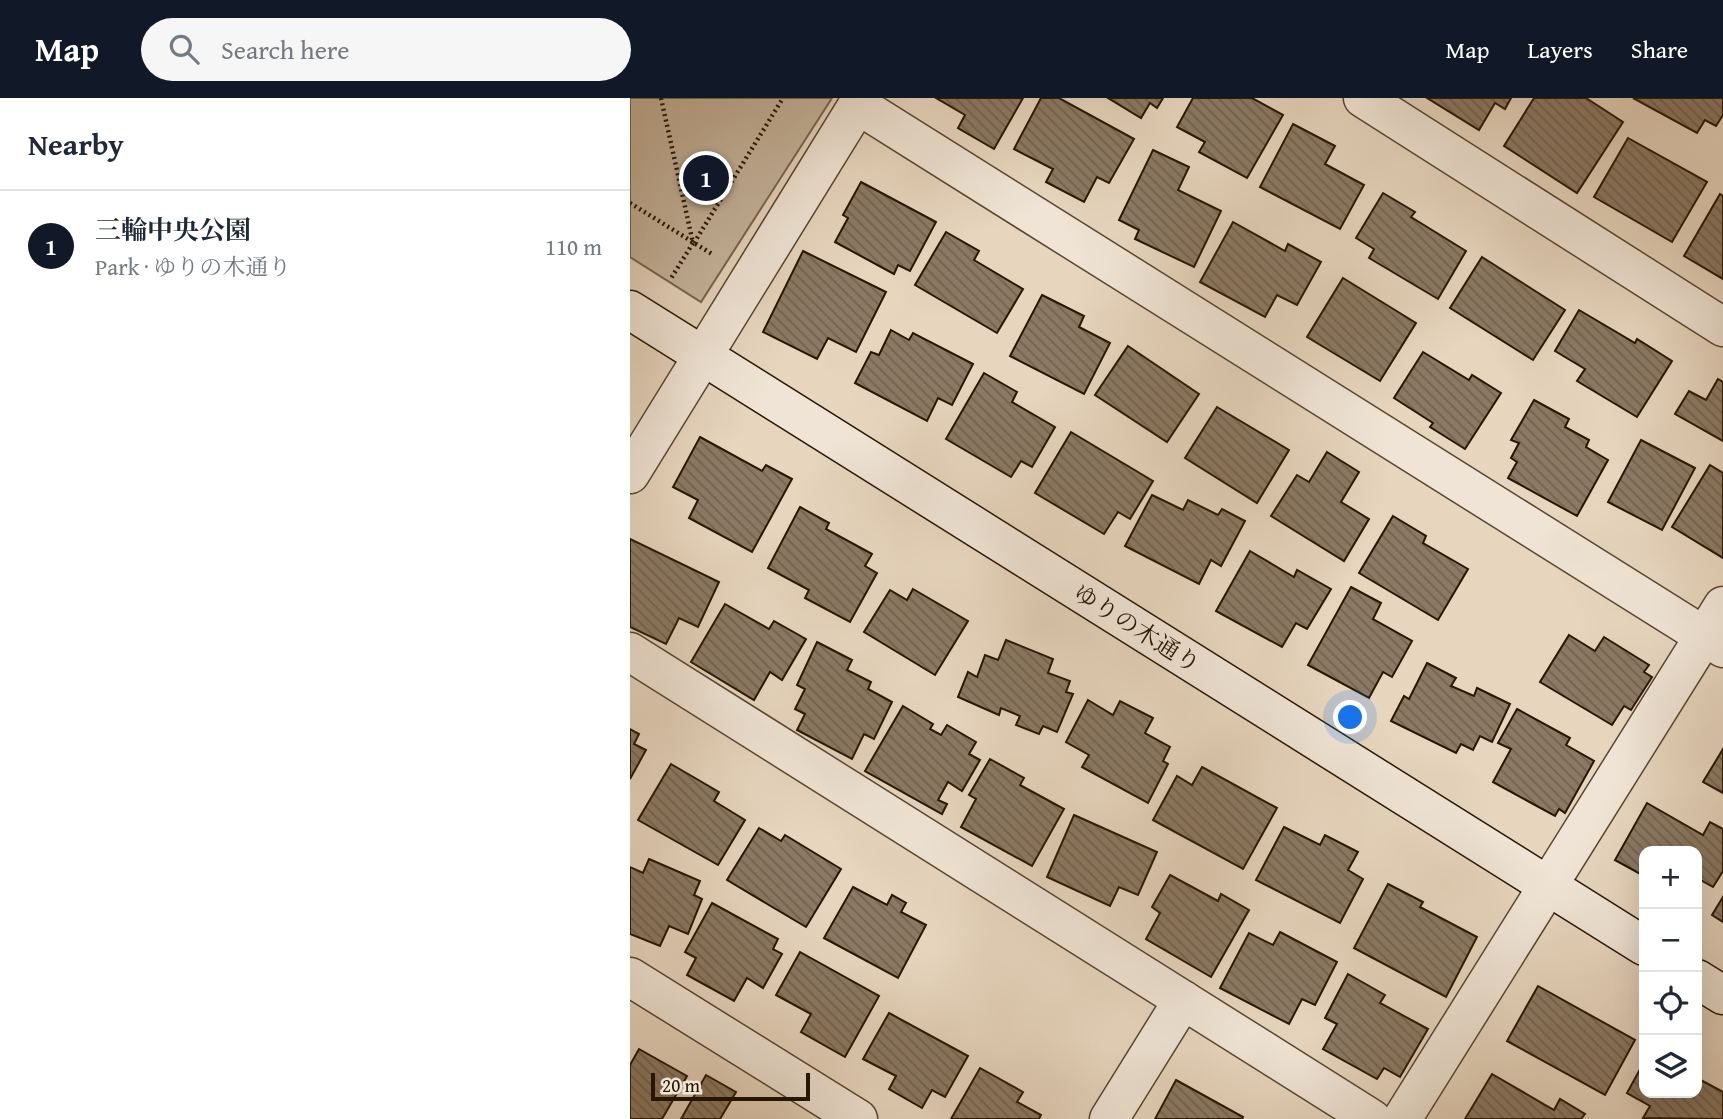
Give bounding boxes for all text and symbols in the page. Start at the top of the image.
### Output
search box [141,18,631,81]
text: Map [35,25,99,73]
icon: search [165,30,203,68]
text: Search here [221,30,349,69]
text: Map [1446,32,1489,67]
text: Layers [1527,32,1593,67]
text: Share [1631,32,1688,67]
text: Nearby [28,122,124,166]
pin: 1 [683,152,729,204]
text: 三輪中央公園 [95,210,251,249]
text: 1 [45,230,57,263]
text: 110 m [545,230,602,263]
text: Park · ゆりの木通り [95,250,291,283]
street label: ゆりの木通り [1067,575,1207,681]
your location [1333,700,1367,734]
map controls [1639,846,1702,1098]
button: + [1639,846,1702,909]
button: − [1639,909,1702,972]
button: locate [1639,972,1702,1035]
button: layers [1639,1035,1702,1098]
scale bar [651,1070,810,1102]
text: 20 m [662,1071,700,1099]

